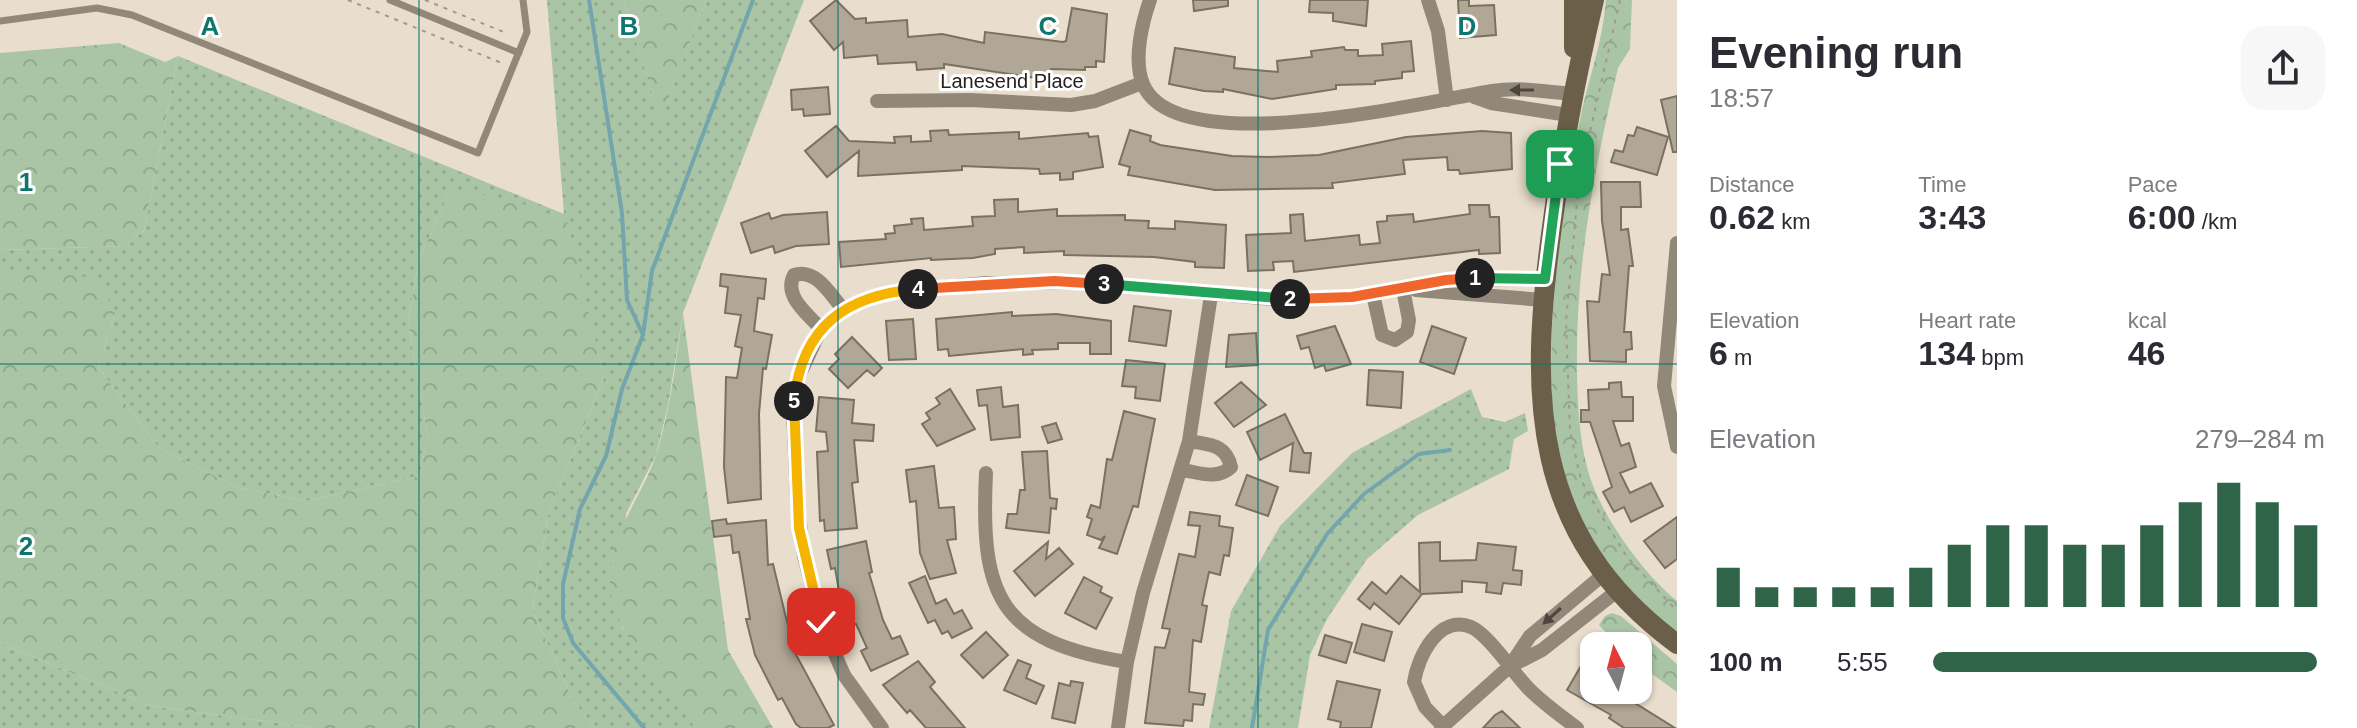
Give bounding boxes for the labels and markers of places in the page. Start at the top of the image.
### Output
pin [1526,130,1594,198]
pin: 1 [1455,258,1495,298]
pin: 3 [1084,264,1124,304]
pin: 4 [898,269,938,309]
pin: 2 [1270,279,1310,319]
pin: 5 [774,381,814,421]
pin [787,588,855,656]

